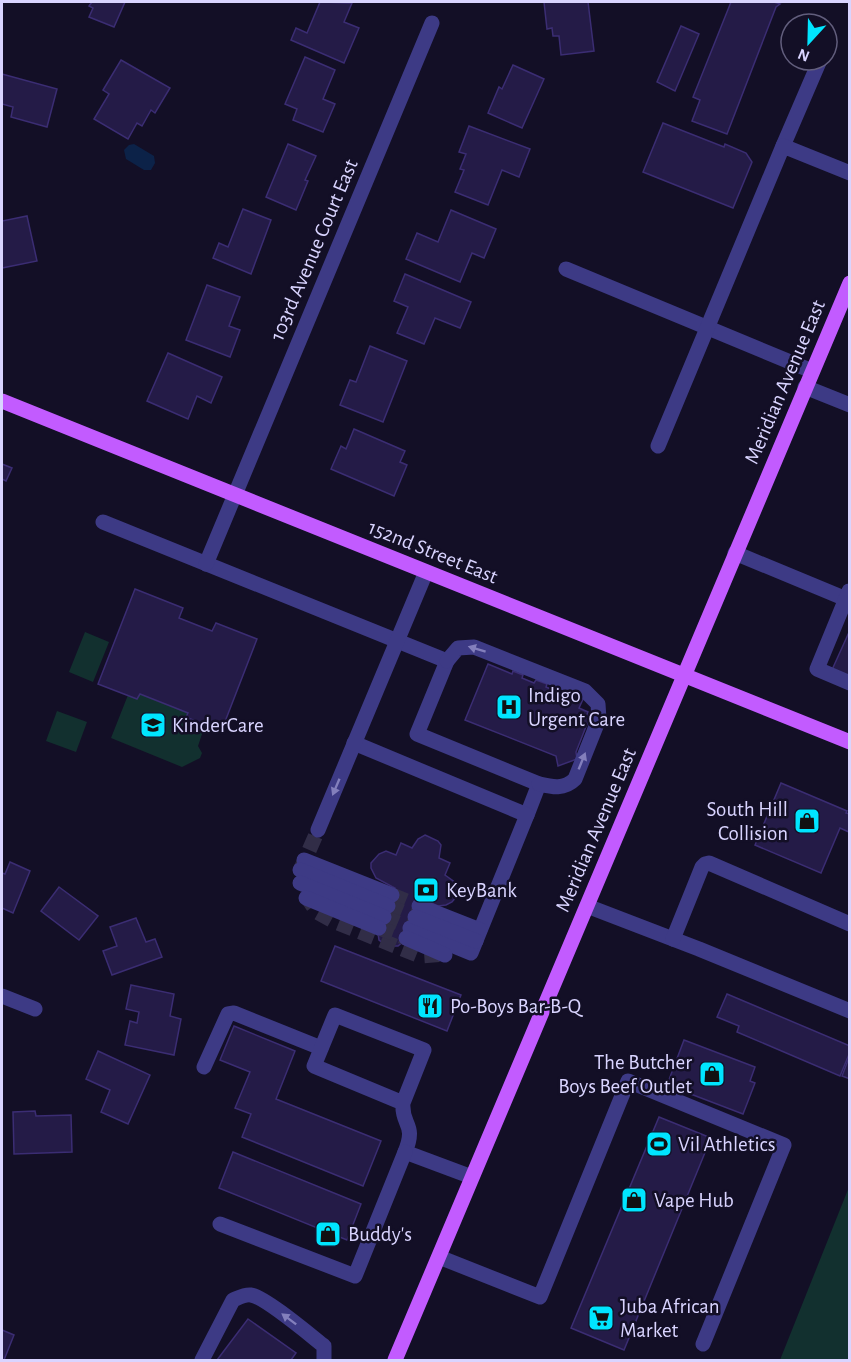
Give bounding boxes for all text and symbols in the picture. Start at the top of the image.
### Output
north arrow [779,12,839,72]
text: N [796,45,812,64]
street label: 103rd Avenue Court East [266,156,362,344]
street label: Meridian Avenue East [741,297,829,467]
street label: 152nd Street East [365,517,501,588]
one-way arrow [468,644,486,653]
place label: Indigo Urgent Care [528,685,625,730]
hospital icon: Indigo Urgent Care [494,692,524,722]
school or university icon: KinderCare [138,710,168,740]
place label: KinderCare [172,715,264,736]
street label: Meridian Avenue East [552,745,640,915]
one-way arrow [578,752,587,770]
one-way arrow [331,778,341,796]
place label: South Hill Collision [707,799,788,844]
shop icon: South Hill Collision [792,806,822,836]
bank icon: KeyBank [411,875,441,905]
place label: KeyBank [446,880,517,901]
restaurant icon: Po-Boys Bar-B-Q [415,991,445,1021]
place label: Po-Boys Bar-B-Q [450,996,584,1017]
place label: The Butcher Boys Beef Outlet [558,1052,692,1097]
shop icon: The Butcher Boys Beef Outlet [697,1059,727,1089]
sports icon: Vil Athletics [644,1129,674,1159]
place label: Vil Athletics [678,1134,775,1155]
shop icon: Vape Hub [619,1185,649,1215]
place label: Vape Hub [654,1190,734,1211]
shop icon: Buddy's [313,1219,343,1249]
place label: Buddy's [348,1224,412,1245]
place label: Juba African Market [620,1296,720,1341]
supermarket icon: Juba African Market [586,1303,616,1333]
one-way arrow [281,1313,297,1325]

